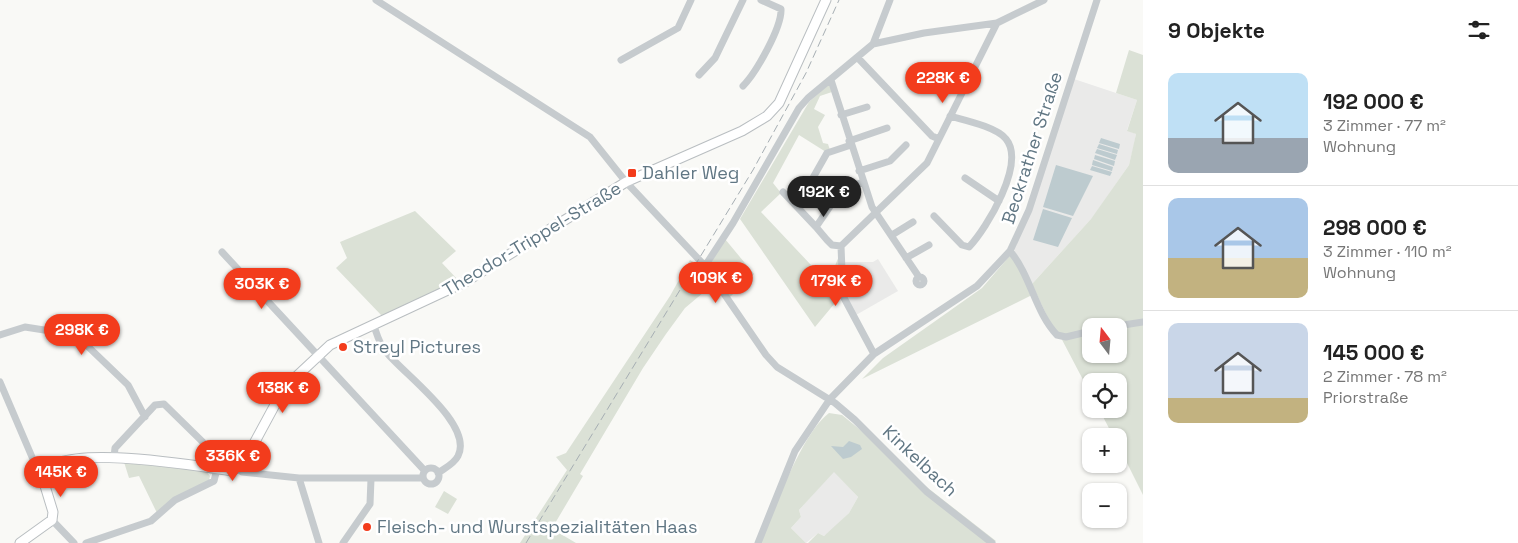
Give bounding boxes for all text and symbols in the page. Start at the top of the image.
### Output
icon: filters [1465,16,1493,44]
text: 9 Objekte [1168,17,1265,44]
pin: 228K € [902,62,984,104]
text: 228K € [916,67,970,88]
street label: Beckrather Straße [996,69,1067,227]
text: 192 000 € [1323,88,1424,115]
icon: home [1208,93,1268,153]
text: 3 Zimmer · 77 m² [1323,115,1446,136]
text: Wohnung [1323,136,1396,157]
place label: Dahler Weg [642,161,739,184]
marker: Dahler Weg [626,167,638,179]
street label: Theodor-Trippel-Straße [438,176,625,301]
pin: 192K € [783,176,865,218]
text: 192K € [798,181,850,202]
text: 298 000 € [1323,214,1427,241]
icon: home [1208,218,1268,278]
text: 3 Zimmer · 110 m² [1323,241,1452,262]
pin: 109K € [675,262,757,304]
text: Wohnung [1323,262,1396,283]
pin: 179K € [795,264,877,307]
text: 109K € [690,267,742,288]
pin: 303K € [221,268,303,310]
text: 179K € [811,270,861,291]
text: 303K € [235,273,289,294]
pin: 298K € [41,314,123,356]
north arrow [1082,318,1128,362]
map controls [1082,318,1127,528]
text: 298K € [55,319,109,340]
place label: Streyl Pictures [353,335,481,358]
text: 145 000 € [1323,339,1424,366]
marker: Streyl Pictures [337,341,349,353]
icon: home [1208,343,1268,403]
text: 2 Zimmer · 78 m² [1323,366,1447,387]
pin: 138K € [242,372,324,414]
button: locate [1082,373,1127,418]
text: 138K € [257,377,309,398]
text: Priorstraße [1323,387,1408,408]
street label: Kinkelbach [878,420,963,501]
button: + [1082,428,1127,473]
pin: 336K € [192,440,274,482]
text: 336K € [206,445,260,466]
pin: 145K € [20,456,102,498]
text: 145K € [35,461,87,482]
button: − [1082,483,1127,528]
place label: Fleisch- und Wurstspezialitäten Haas [377,515,697,538]
marker: Fleisch- und Wurstspezialitäten Haas [361,521,373,533]

